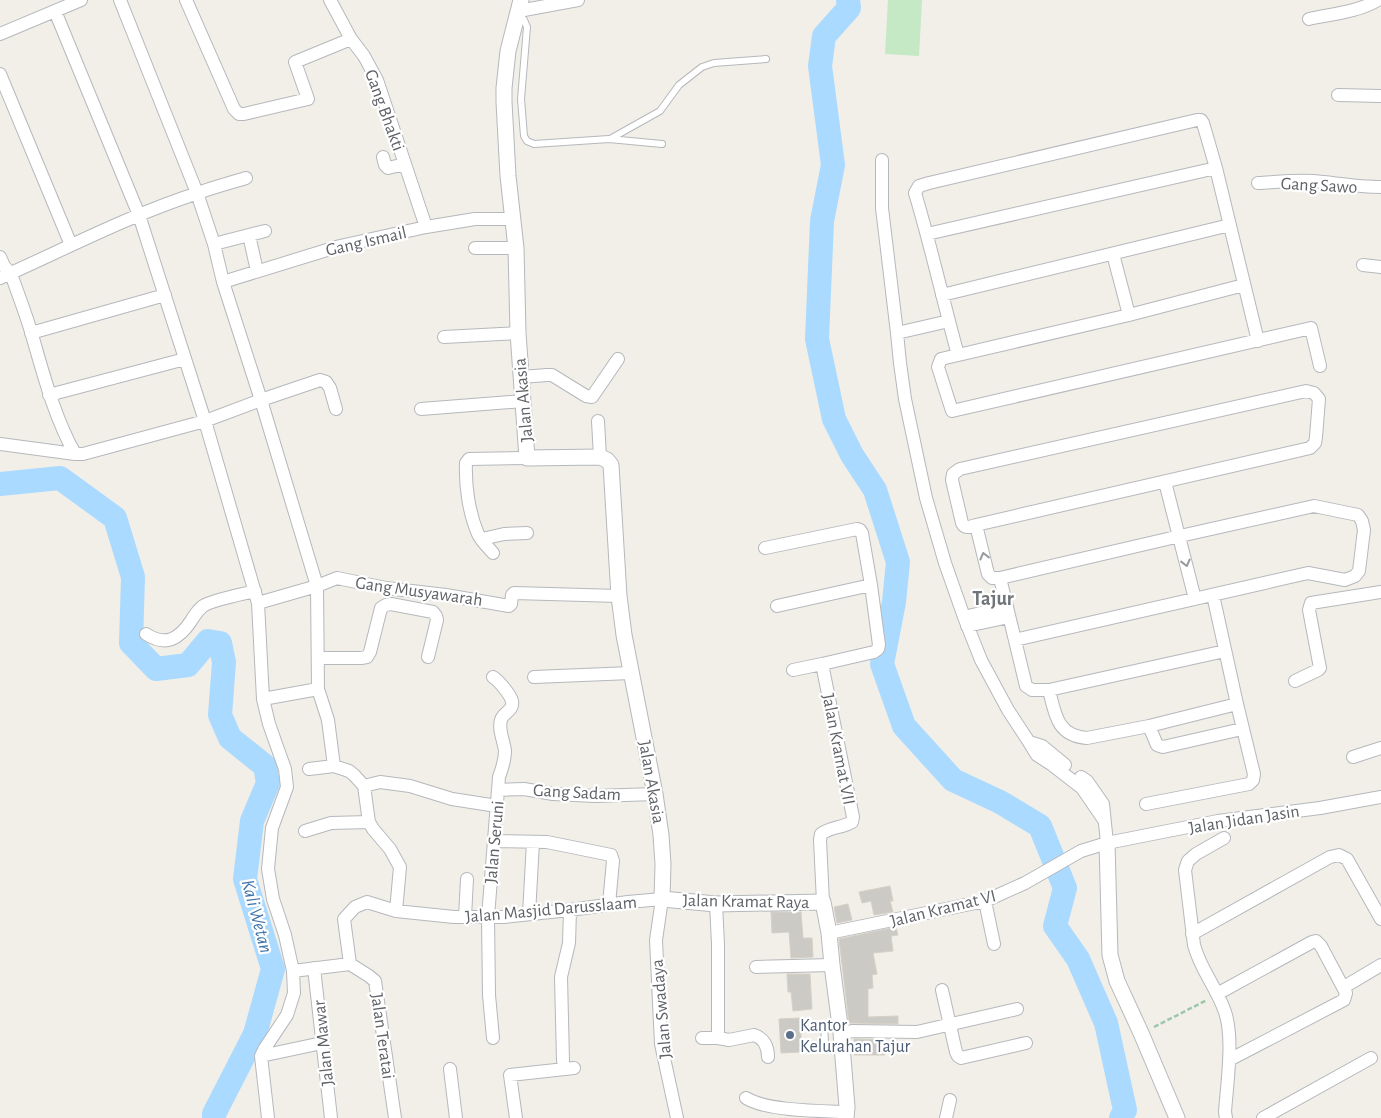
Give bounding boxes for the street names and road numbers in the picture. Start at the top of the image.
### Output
street label: Gang Bhakti [361,67,407,154]
street label: Gang Sawo [1280,175,1358,197]
street label: Gang Ismail [324,224,408,260]
street label: Jalan Akasia [511,357,537,443]
street label: Gang Musyawarah [354,574,484,610]
street label: Jalan Kramat VII [818,692,858,806]
street label: Jalan Akasia [635,739,667,825]
street label: Gang Sadam [532,782,621,804]
street label: Jalan Seruni [482,800,508,884]
street label: Jalan Jidan Jasin [1187,802,1301,838]
street label: Jalan Kramat VI [889,887,998,931]
street label: Jalan Kramat Raya [682,892,809,912]
street label: Jalan Masjid Darusslaam [465,894,638,926]
street label: Jalan Swadaya [649,958,675,1059]
street label: Jalan Teratai [367,992,397,1080]
street label: Jalan Mawar [311,999,337,1087]

